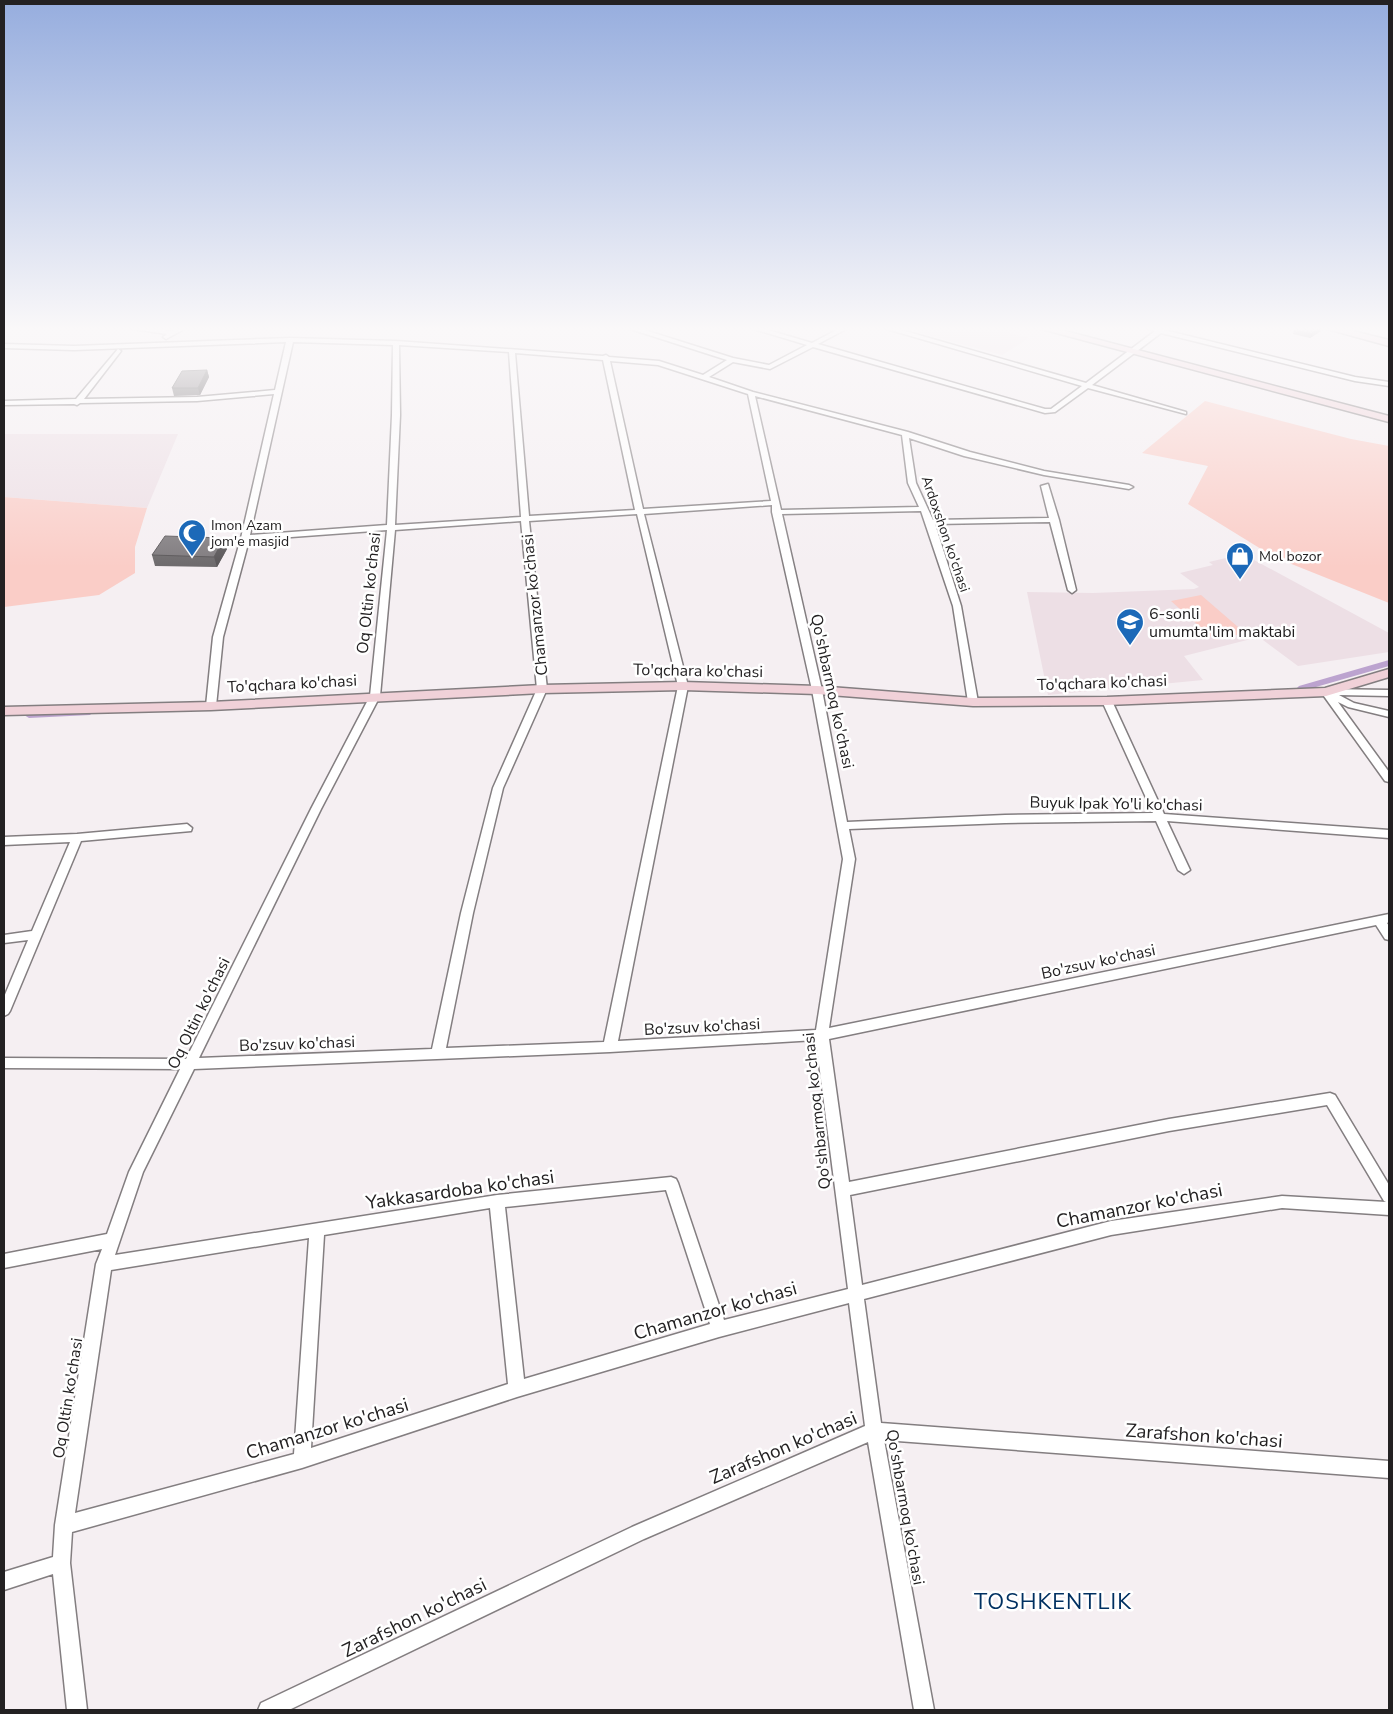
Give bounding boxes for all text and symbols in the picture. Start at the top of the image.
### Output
street label: Ardoxshon ko'chasi [917,474,974,595]
place label: Imon Azam jom'e masjid [210,516,289,551]
mosque icon: Imon Azam jom'e masjid [177,518,207,557]
street label: Oq Oltin ko'chasi [352,531,386,655]
street label: Chamanzor ko'chasi [517,533,553,677]
shop icon: Mol bozor [1225,541,1255,580]
place label: Mol bozor [1259,547,1322,566]
place label: 6-sonli umumta'lim maktabi [1149,603,1295,643]
school or university icon: 6-sonli umumta'lim maktabi [1115,607,1145,646]
street label: Qo'shbarmoq ko'chasi [805,612,859,771]
street label: To'qchara ko'chasi [633,659,763,683]
street label: To'qchara ko'chasi [227,670,358,698]
street label: To'qchara ko'chasi [1037,670,1167,696]
street label: Buyuk Ipak Yo'li ko'chasi [1029,791,1203,817]
street label: Bo'zsuv ko'chasi [1039,939,1157,985]
street label: Oq Oltin ko'chasi [162,954,235,1073]
street label: Bo'zsuv ko'chasi [643,1013,761,1041]
street label: Bo'zsuv ko'chasi [239,1031,355,1057]
street label: Qo'shbarmoq ko'chasi [798,1031,836,1190]
street label: Yakkasardoba ko'chasi [363,1164,556,1216]
street label: Chamanzor ko'chasi [1054,1177,1225,1235]
street label: Chamanzor ko'chasi [631,1275,800,1347]
street label: Oq Oltin ko'chasi [48,1336,88,1460]
street label: Chamanzor ko'chasi [243,1392,412,1466]
street label: Zarafshon ko'chasi [706,1405,861,1491]
street label: Zarafshon ko'chasi [1124,1418,1283,1454]
street label: Qo'shbarmoq ko'chasi [880,1428,930,1587]
street label: Zarafshon ko'chasi [338,1572,491,1664]
district label: TOSHKENTLIK [974,1587,1132,1617]

